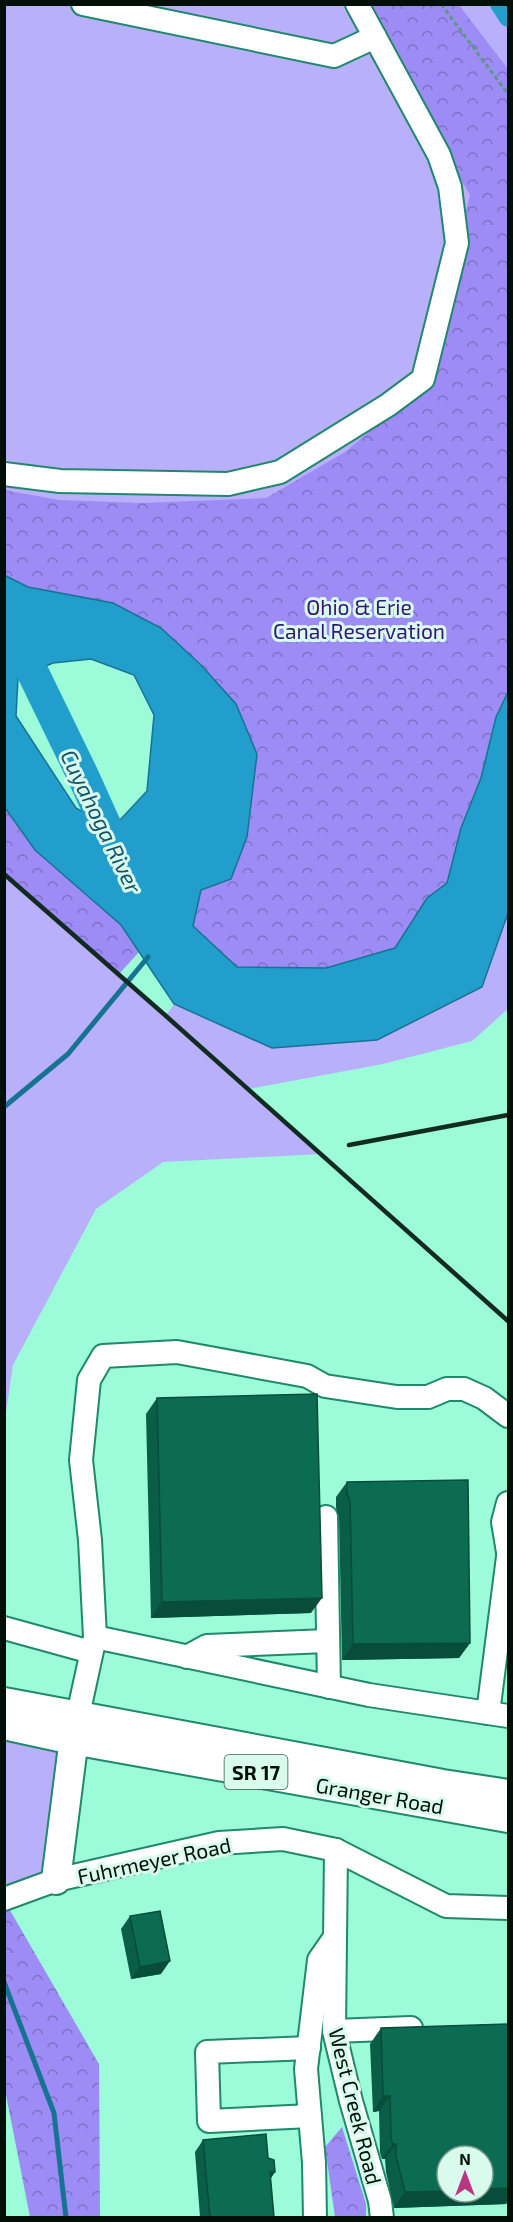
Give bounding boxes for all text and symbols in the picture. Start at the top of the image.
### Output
park label: Ohio & Erie Canal Reservation [273,594,445,643]
water label: Cuyahoga River [55,745,148,898]
road number: SR 17 [224,1755,288,1789]
street label: Granger Road [314,1771,446,1819]
street label: Fuhrmeyer Road [75,1832,233,1888]
street label: West Creek Road [324,2025,388,2187]
north arrow [435,2144,495,2204]
text: N [459,2149,471,2168]

